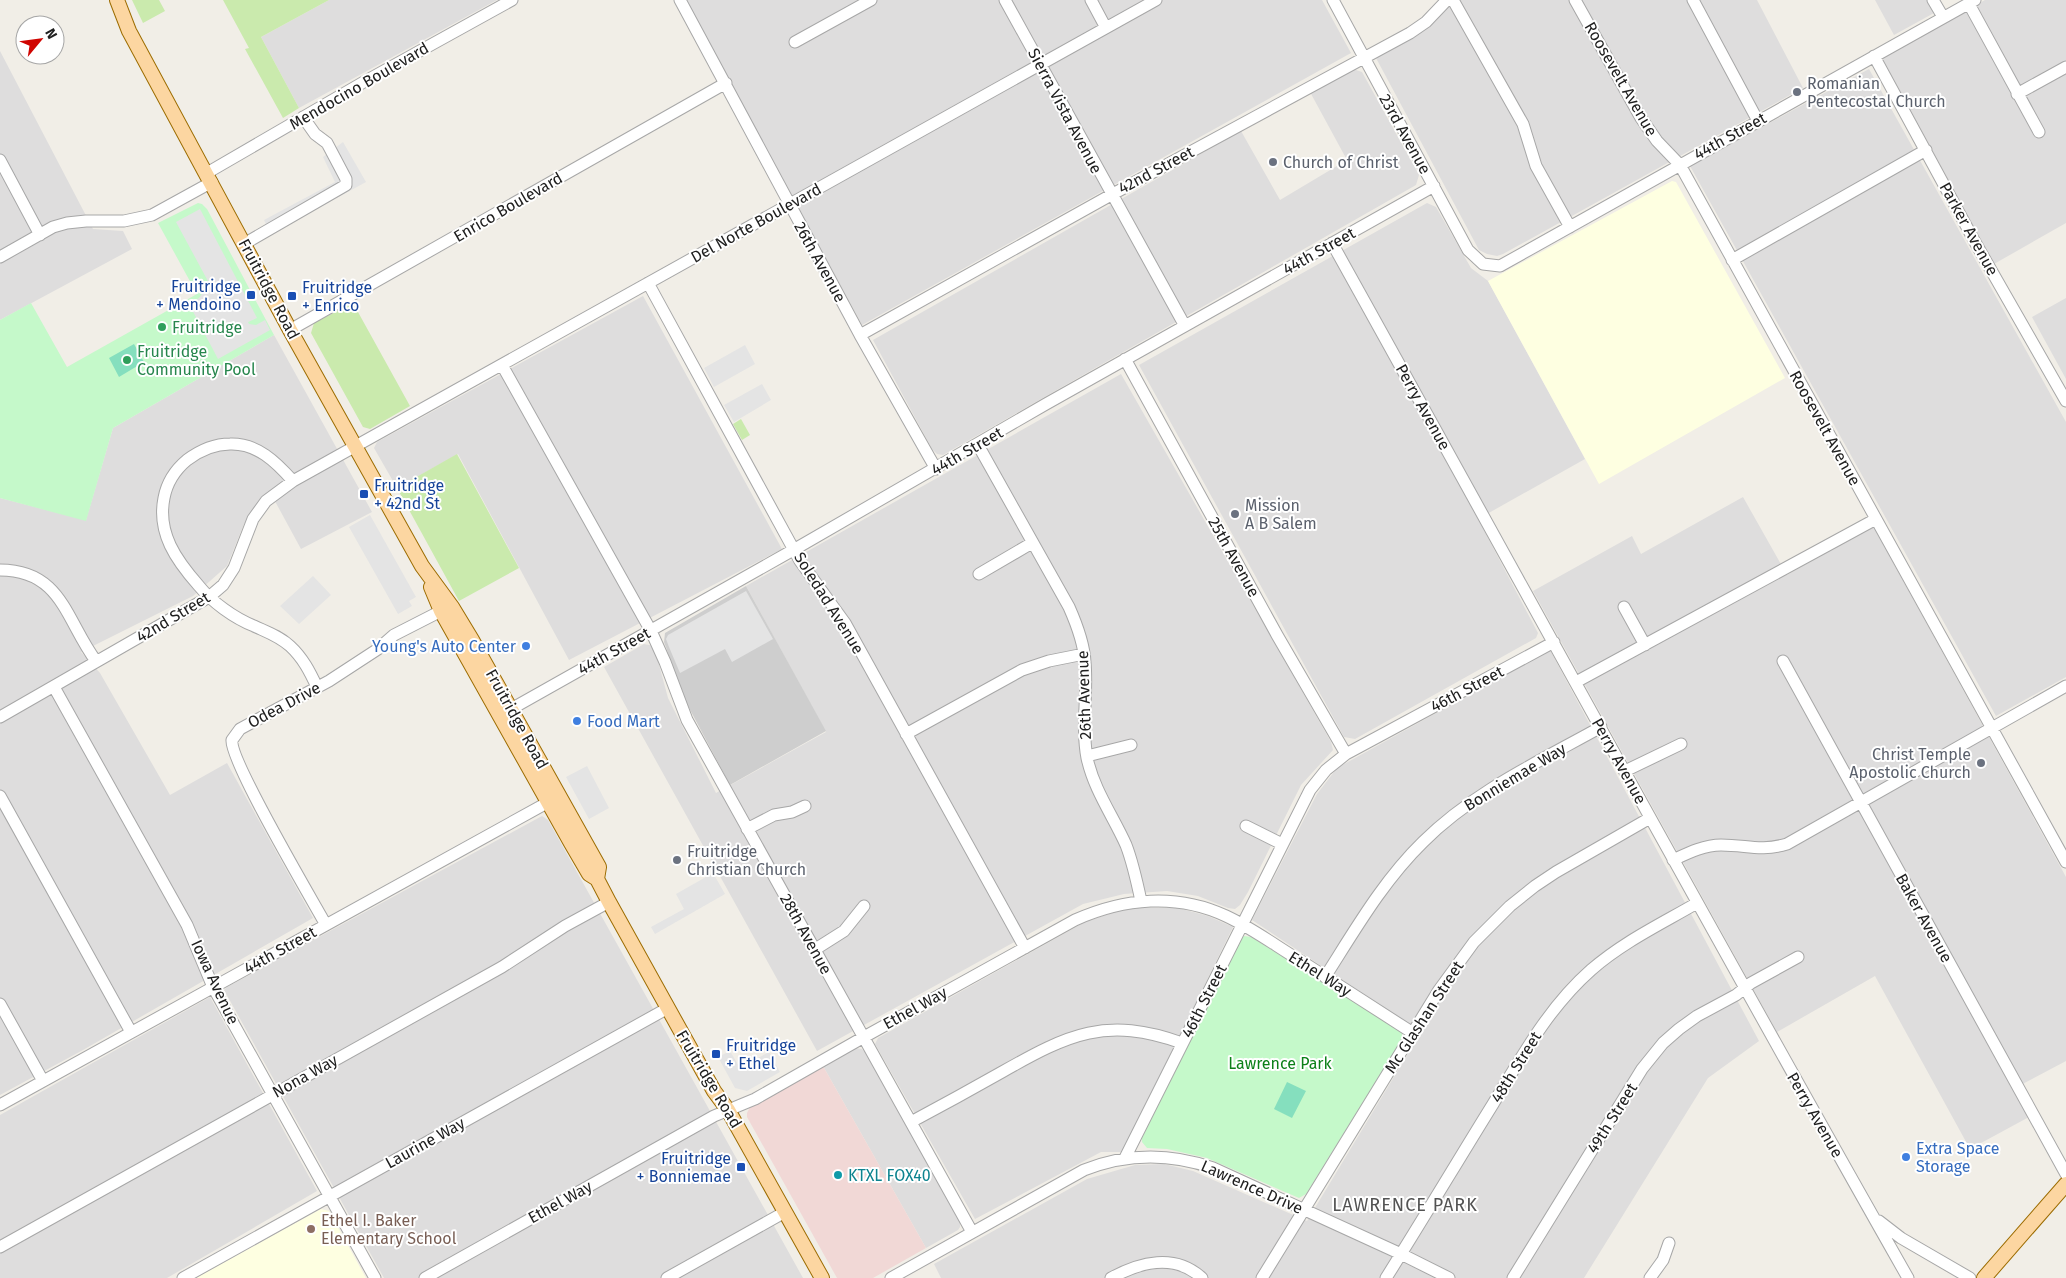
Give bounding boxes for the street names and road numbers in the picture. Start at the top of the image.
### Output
street label: Roosevelt Avenue [1581,19,1661,139]
street label: Mendocino Boulevard [286,38,432,134]
street label: Sierra Vista Avenue [1024,45,1106,177]
street label: 23rd Avenue [1375,91,1435,177]
street label: 44th Street [1690,108,1770,164]
street label: 42nd Street [1115,142,1197,198]
street label: Enrico Boulevard [450,168,566,246]
street label: Del Norte Boulevard [687,179,825,267]
street label: Parker Avenue [1936,179,2002,279]
street label: 26th Avenue [790,218,850,306]
street label: 44th Street [1279,223,1359,279]
street label: Fruitridge Road [234,235,304,343]
street label: Perry Avenue [1392,361,1454,453]
street label: Roosevelt Avenue [1786,367,1864,489]
street label: 44th Street [928,423,1007,479]
street label: 25th Avenue [1204,514,1264,600]
street label: Soledad Avenue [790,549,868,657]
street label: 42nd Street [133,587,214,646]
street label: 44th Street [574,623,654,679]
street label: 26th Avenue [1073,650,1095,740]
street label: 46th Street [1427,662,1507,716]
street label: Fruitridge Road [482,666,552,772]
street label: Odea Drive [244,678,324,732]
street label: Perry Avenue [1588,715,1650,807]
street label: Bonniemae Way [1461,739,1570,815]
street label: Baker Avenue [1892,870,1956,966]
street label: 28th Avenue [776,890,836,978]
street label: 44th Street [240,922,320,978]
street label: Iowa Avenue [187,937,243,1027]
street label: Ethel Way [1285,947,1355,1001]
street label: Mc Glashan Street [1381,957,1468,1077]
street label: 46th Street [1177,961,1231,1041]
street label: Ethel Way [880,983,950,1033]
street label: Fruitridge Road [672,1026,746,1132]
street label: 48th Street [1487,1028,1545,1106]
street label: Nona Way [269,1050,341,1102]
street label: Perry Avenue [1783,1069,1847,1161]
street label: 49th Street [1583,1079,1641,1157]
street label: Laurine Way [382,1113,468,1173]
street label: Lawrence Drive [1198,1156,1306,1218]
street label: Ethel Way [525,1177,595,1227]

